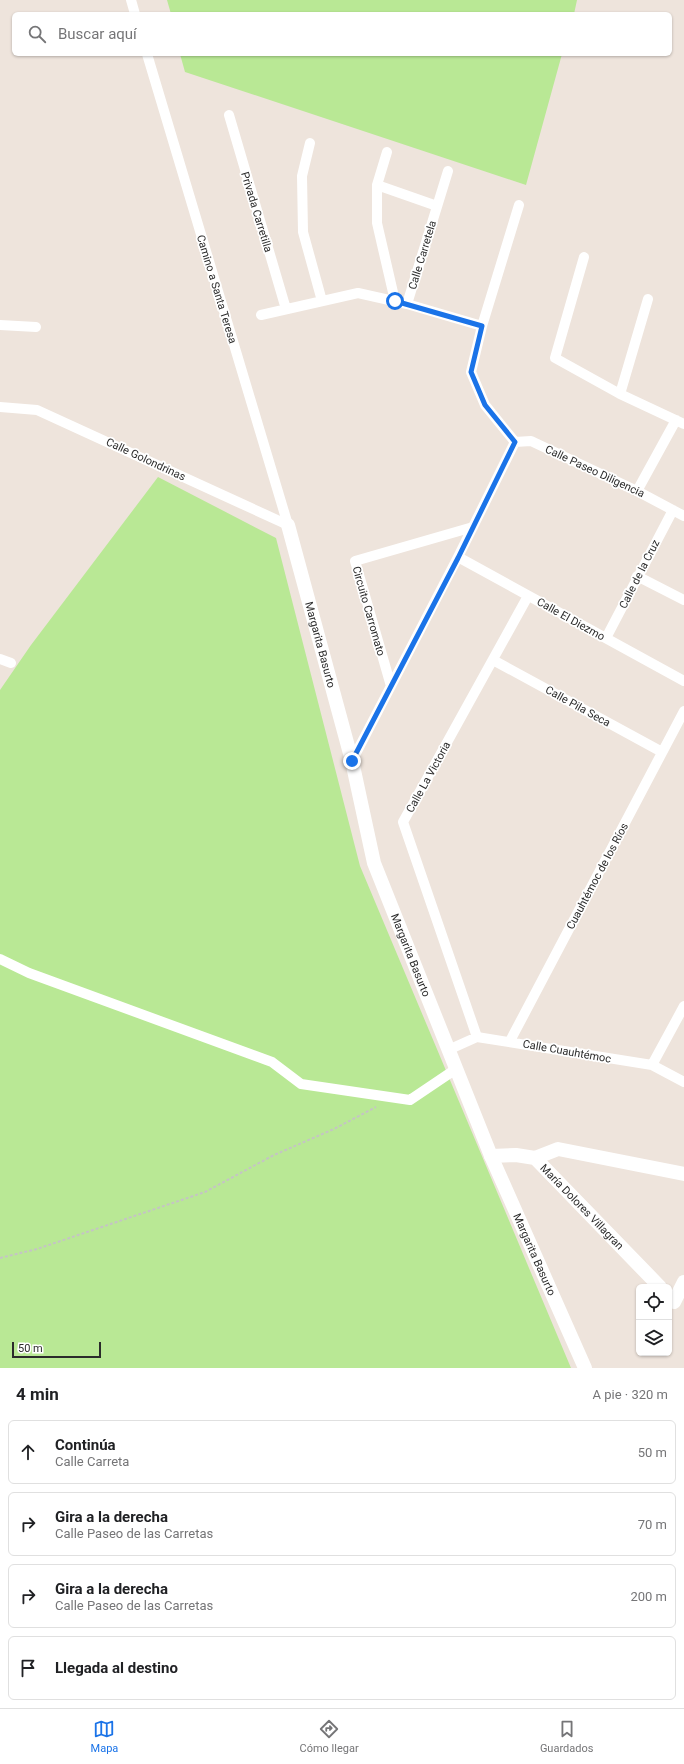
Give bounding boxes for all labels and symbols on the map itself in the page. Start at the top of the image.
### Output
street label: Privada Carretilla [238,170,275,254]
street label: Calle Carretela [406,219,439,291]
street label: Camino a Santa Teresa [194,233,239,345]
route start [386,292,404,310]
street label: Calle Golondrinas [104,435,188,484]
street label: Calle Paseo Diligencia [543,443,647,500]
street label: Calle de la Cruz [616,537,663,611]
street label: Circuito Carromato [350,565,388,657]
street label: Calle El Diezmo [534,595,607,644]
street label: Margarita Basurto [302,600,338,689]
street label: Calle Pila Seca [543,683,612,730]
street label: Calle La Victoria [404,739,453,815]
route end [343,752,361,770]
street label: Cuauhtémoc de los Ríos [564,820,631,932]
street label: Margarita Basurto [388,912,433,999]
street label: Calle Cuauhtémoc [522,1037,612,1066]
street label: María Dolores Villagran [537,1162,626,1252]
street label: Margarita Basurto [510,1211,558,1298]
scale bar [12,1340,101,1359]

